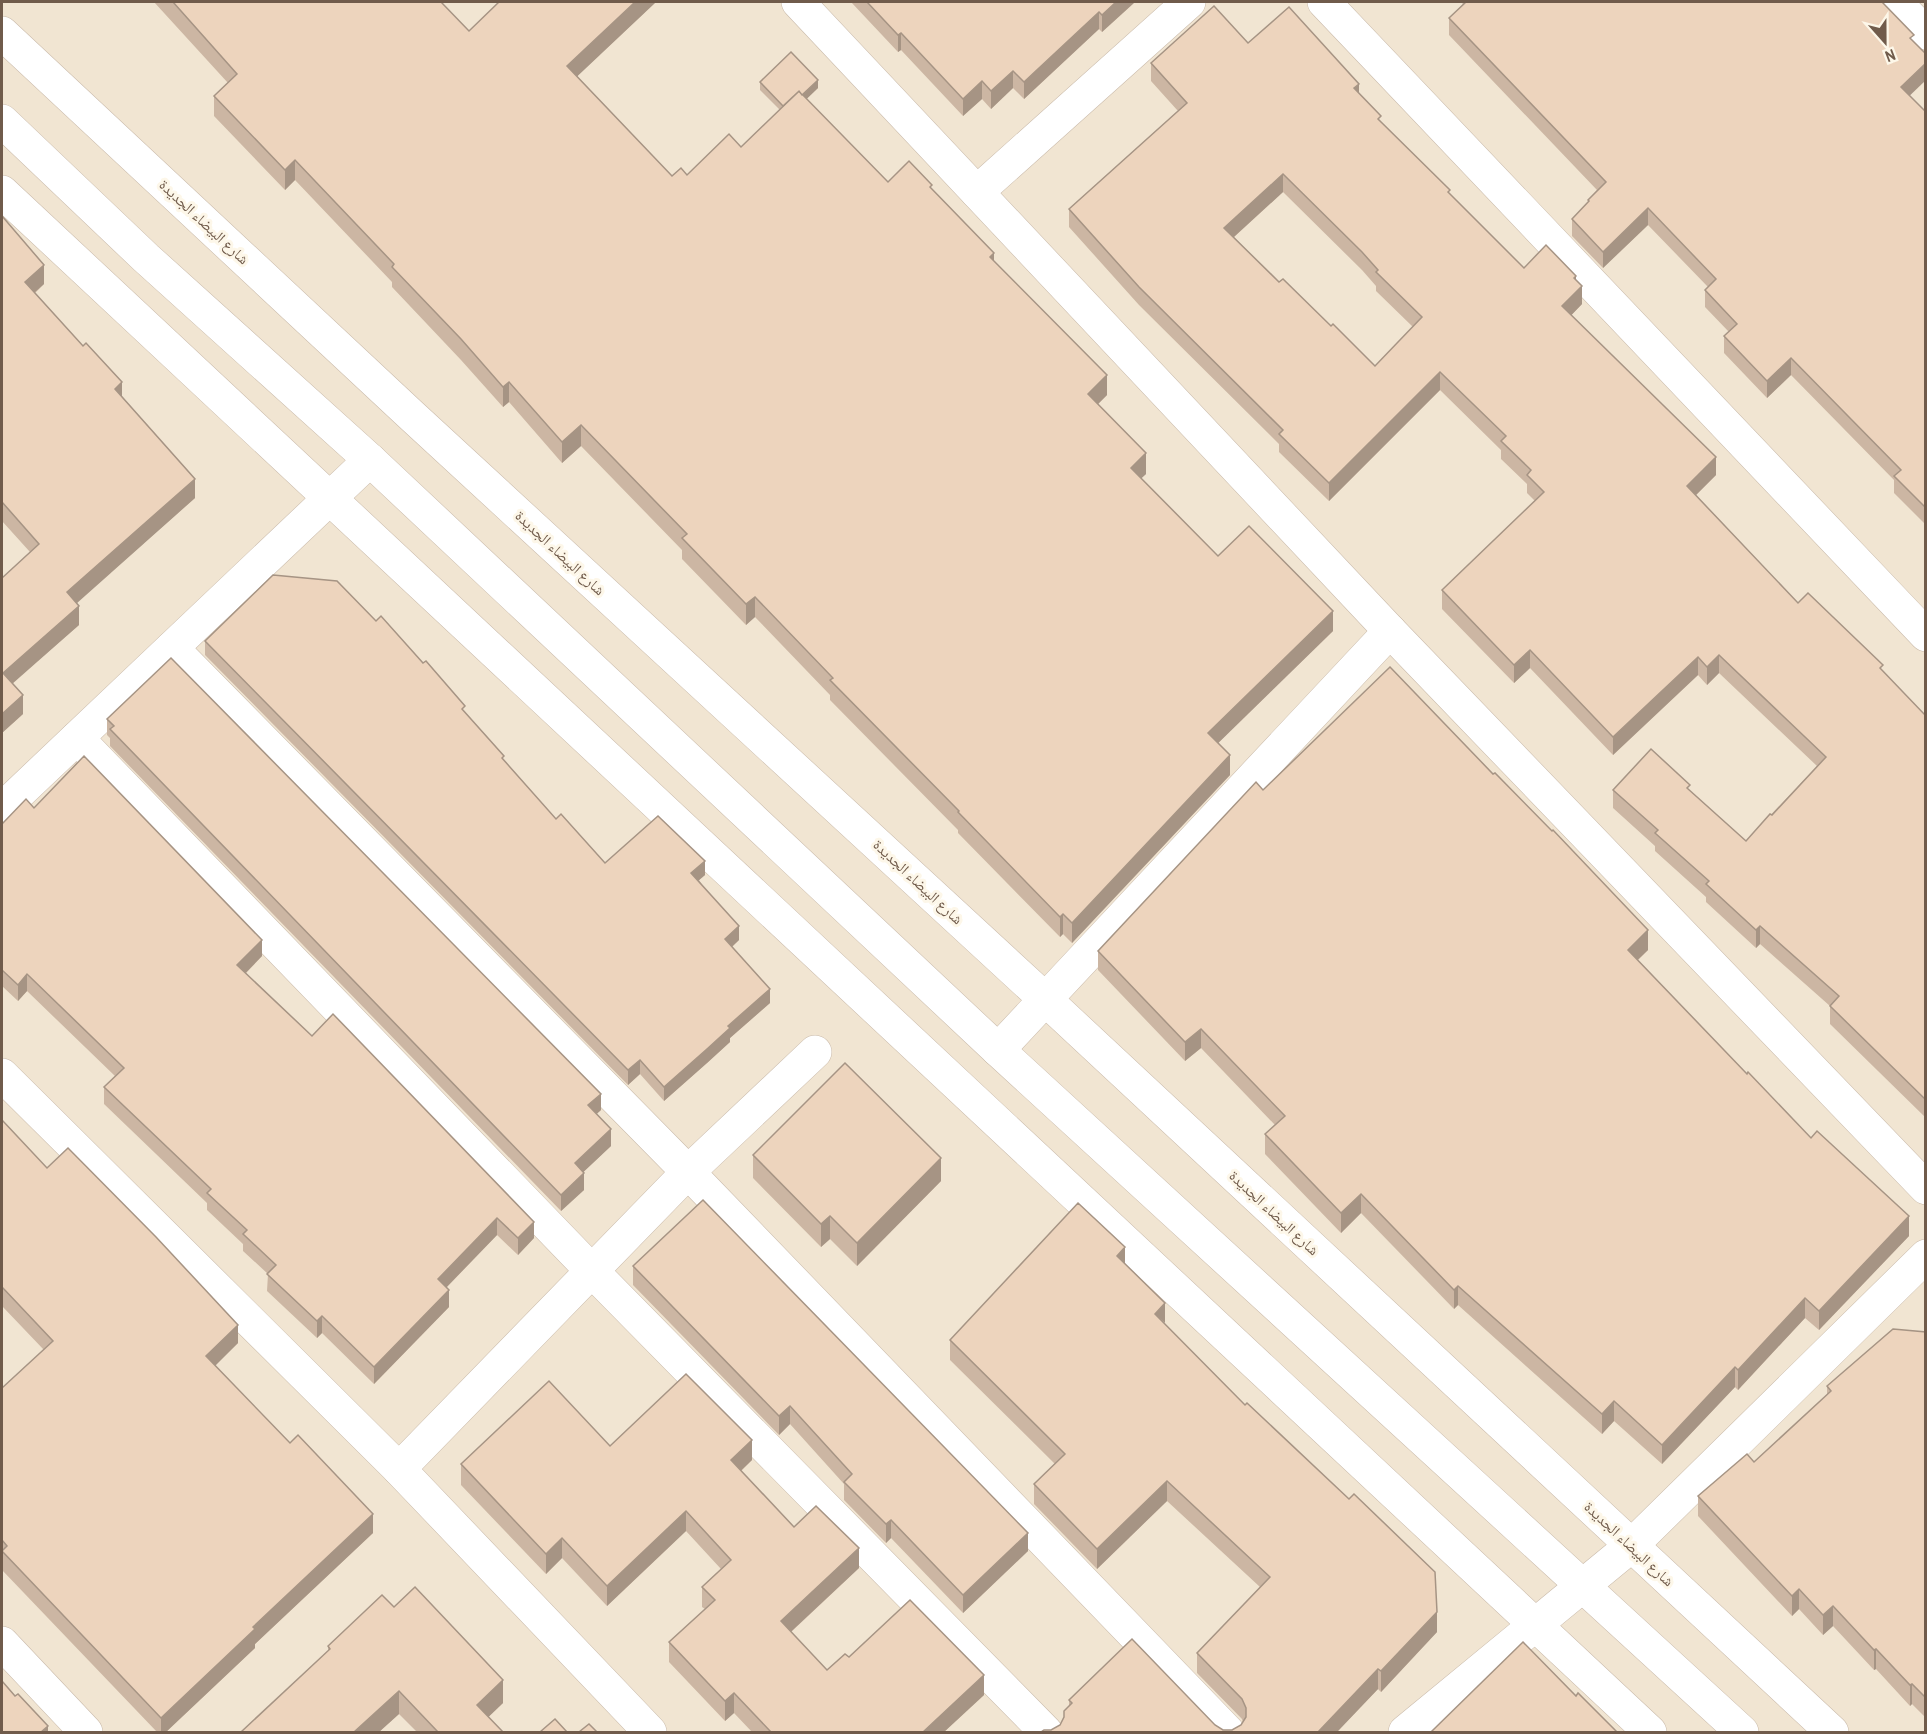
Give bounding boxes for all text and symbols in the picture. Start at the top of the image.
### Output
north arrow [1855,12,1915,72]
text: N [1882,44,1899,68]
street label: شارع البيضاء الجديدة [155,174,254,269]
street label: شارع البيضاء الجديدة [511,505,610,600]
street label: شارع البيضاء الجديدة [869,834,968,929]
street label: شارع البيضاء الجديدة [1225,1165,1324,1260]
street label: شارع البيضاء الجديدة [1580,1496,1679,1591]

